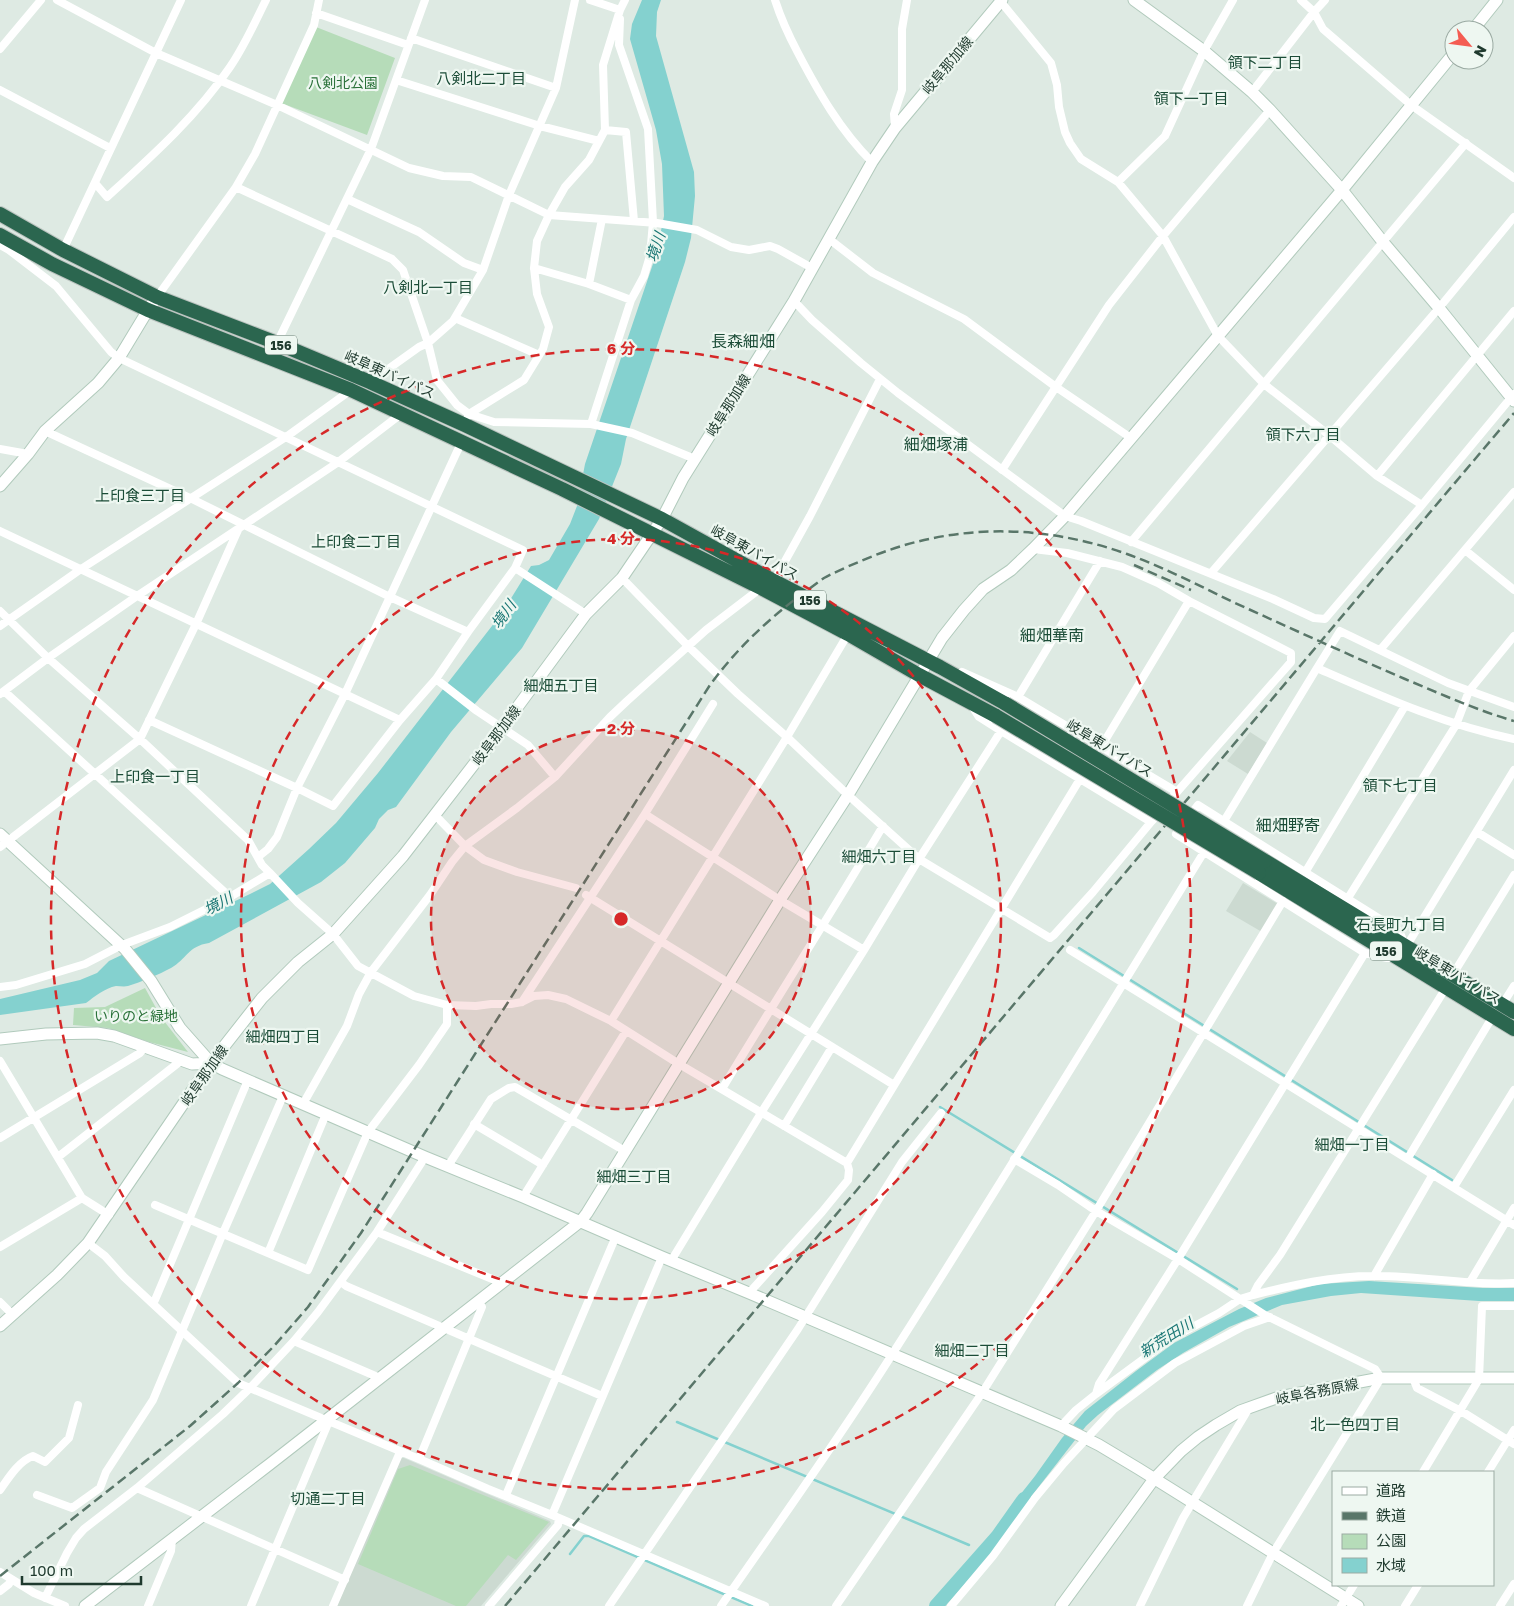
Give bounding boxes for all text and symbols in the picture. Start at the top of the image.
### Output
north arrow [1444,20,1494,70]
street label: 岐阜那加線 [918,33,976,97]
text: N [1471,43,1491,60]
district label: 領下二丁目 [1227,53,1303,71]
district label: 八剣北二丁目 [436,69,526,87]
park label: 八剣北公園 [308,74,378,91]
district label: 領下一丁目 [1153,89,1229,107]
water label: 境川 [642,228,669,264]
district label: 八剣北一丁目 [383,278,473,296]
district label: 長森細畑 [711,331,775,351]
road number: 156 [265,336,297,354]
text: 6 分 [607,339,635,357]
street label: 岐阜東バイパス [342,346,438,402]
street label: 岐阜那加線 [702,371,754,439]
district label: 領下六丁目 [1265,425,1341,443]
district label: 細畑塚浦 [904,434,968,454]
district label: 上印食三丁目 [95,486,185,504]
street label: 岐阜東バイパス [708,521,802,583]
text: 4 分 [607,529,635,547]
district label: 上印食二丁目 [311,532,401,550]
road number: 156 [794,590,826,610]
water label: 境川 [487,595,520,631]
district label: 細畑華南 [1020,625,1084,645]
district label: 細畑五丁目 [523,676,599,694]
street label: 岐阜那加線 [468,702,524,768]
street label: 岐阜東バイパス [1064,716,1156,780]
text: 2 分 [607,719,635,737]
district label: 上印食一丁目 [110,767,200,785]
district label: 領下七丁目 [1362,776,1438,794]
district label: 細畑野寄 [1256,815,1320,835]
district label: 細畑六丁目 [841,847,917,865]
water label: 境川 [201,887,237,918]
centre of rings [612,910,630,928]
district label: 石長町九丁目 [1356,915,1446,933]
road number: 156 [1370,941,1402,960]
street label: 岐阜東バイパス [1412,943,1504,1007]
park label: いりのと緑地 [94,1007,178,1024]
district label: 細畑四丁目 [245,1027,321,1045]
street label: 岐阜那加線 [177,1041,231,1109]
district label: 細畑一丁目 [1314,1135,1390,1153]
district label: 細畑三丁目 [596,1167,672,1185]
water label: 新荒田川 [1136,1312,1198,1361]
district label: 細畑二丁目 [934,1341,1010,1359]
street label: 岐阜各務原線 [1274,1375,1360,1407]
district label: 北一色四丁目 [1310,1415,1400,1433]
legend [1332,1471,1494,1586]
text: 道路 [1376,1481,1406,1499]
district label: 切通二丁目 [290,1489,366,1507]
text: 鉄道 [1376,1506,1406,1524]
text: 公園 [1376,1531,1406,1549]
scale bar [22,1554,141,1586]
text: 水域 [1376,1556,1406,1574]
text: 100 m [30,1561,73,1579]

